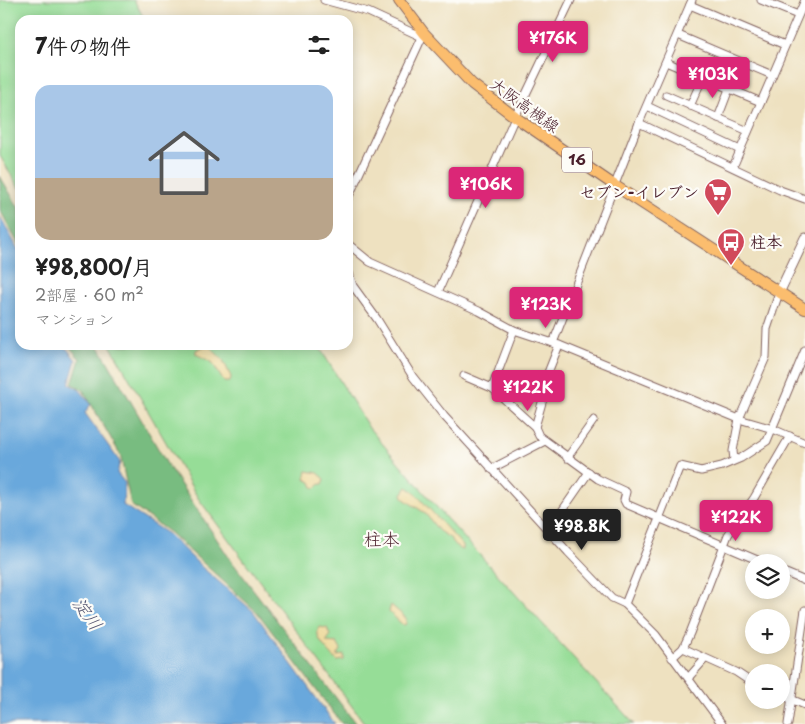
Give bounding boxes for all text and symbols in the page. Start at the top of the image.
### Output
pin: ¥176K [518,20,588,63]
text: ¥176K [529,25,577,49]
text: 7件の物件 [35,29,131,61]
icon: filters [305,31,333,59]
pin: ¥103K [678,56,748,99]
text: ¥103K [688,61,738,85]
street label: 大阪高槻線 [486,71,565,137]
icon: home [139,118,229,208]
road number: 16 [562,148,592,172]
pin: ¥106K [451,166,521,209]
text: ¥106K [460,171,512,195]
supermarket icon: セブン-イレブン [703,177,733,216]
place label: セブン-イレブン [580,179,699,203]
bus stop icon: 柱本 [716,227,746,266]
place label: 柱本 [750,229,782,253]
text: ¥98,800/月 [35,250,153,282]
text: 2部屋 · 60 m² [35,282,144,306]
pin: ¥123K [511,286,581,329]
text: ¥123K [521,291,571,315]
text: マンション [35,306,114,330]
pin: ¥122K [493,370,563,412]
text: ¥122K [503,374,553,398]
pin: ¥122K [701,500,771,542]
text: ¥122K [711,504,761,528]
pin: ¥98.8K [541,508,623,551]
text: ¥98.8K [554,513,610,537]
district label: 柱本 [364,525,400,552]
map controls [745,554,790,709]
button: layers [745,554,790,599]
water label: 淀川 [67,591,110,636]
button: + [745,609,790,654]
button: − [745,664,790,709]

